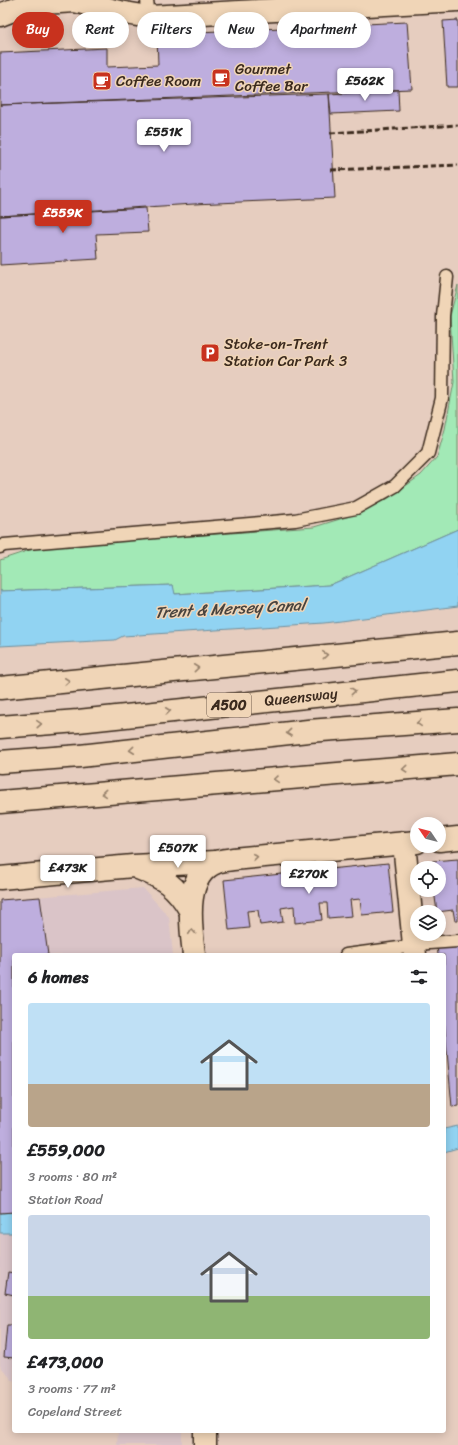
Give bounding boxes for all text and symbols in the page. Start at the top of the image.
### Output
chip: Buy [12,12,64,48]
chip: Rent [72,12,129,48]
chip: Filters [137,12,206,48]
chip: New [214,12,269,48]
chip: Apartment [277,12,371,48]
place label: Gourmet Coffee Bar [235,56,308,99]
cafe icon: Gourmet Coffee Bar [210,67,232,89]
place label: Coffee Room [116,68,201,94]
pin: £562K [337,68,393,102]
text: £562K [346,69,384,92]
cafe icon: Coffee Room [91,70,113,92]
pin: £551K [136,119,192,153]
text: £551K [146,120,182,143]
pin: £559K [35,200,91,234]
text: £559K [44,201,82,224]
place label: Stoke-on-Trent Station Car Park 3 [224,331,347,374]
parking icon: Stoke-on-Trent Station Car Park 3 [199,342,221,364]
water label: Trent & Mersey Canal [154,590,310,627]
one-way arrow [322,651,328,660]
one-way arrow [193,664,199,673]
one-way arrow [64,677,70,686]
street label: Queensway [263,680,339,714]
one-way arrow [350,687,356,696]
road number: A500 [207,693,251,717]
one-way arrow [165,707,171,716]
one-way arrow [36,719,42,728]
one-way arrow [416,719,422,728]
one-way arrow [286,728,293,737]
one-way arrow [129,746,135,755]
one-way arrow [402,764,408,773]
one-way arrow [273,774,279,783]
one-way arrow [101,788,107,797]
north arrow [410,817,446,853]
map controls [410,817,446,941]
pin: £507K [150,835,206,869]
text: £507K [159,836,197,859]
one-way arrow [252,852,258,861]
pin: £473K [40,855,96,889]
text: £473K [49,856,87,879]
pin: £270K [281,861,337,895]
button: locate [410,861,446,897]
text: £270K [290,862,328,885]
button: layers [410,905,446,941]
one-way arrow [187,929,196,935]
text: 6 homes [28,962,88,992]
icon: filters [408,966,430,988]
icon: home [193,1029,265,1101]
text: £559,000 [28,1135,105,1165]
text: 3 rooms · 80 m² [28,1165,117,1188]
text: Station Road [28,1188,102,1211]
icon: home [193,1241,265,1313]
text: £473,000 [28,1347,103,1377]
text: 3 rooms · 77 m² [28,1377,116,1400]
text: Copeland Street [28,1400,122,1423]

